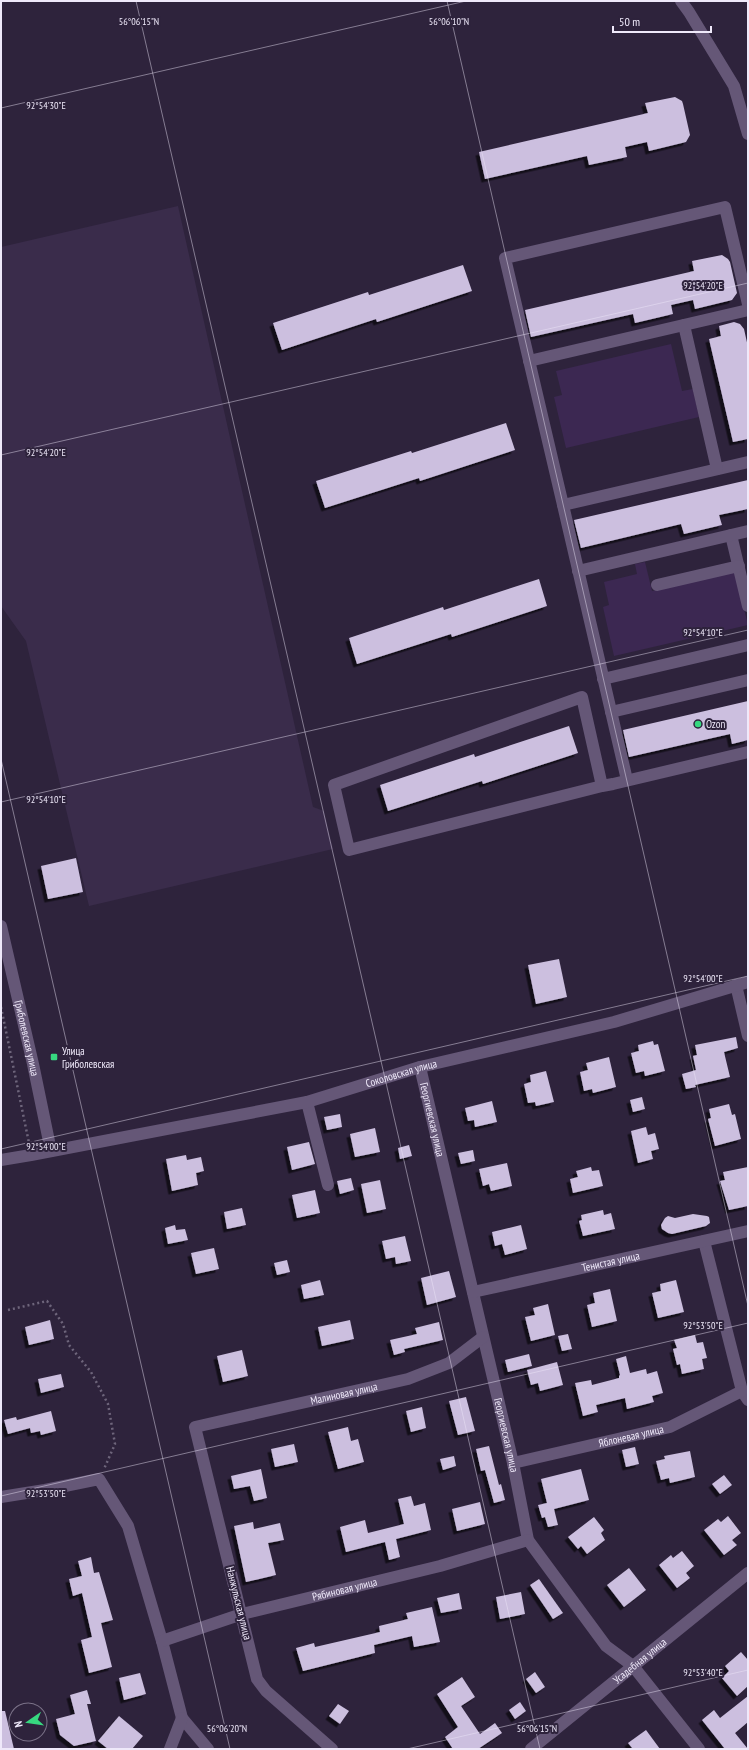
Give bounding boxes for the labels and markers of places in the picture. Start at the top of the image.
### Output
place label: Ozon [706,717,725,731]
marker: Ozon [693,719,703,729]
place label: Улица Гриболевская [62,1044,114,1071]
marker: Улица Гриболевская [49,1052,59,1062]

